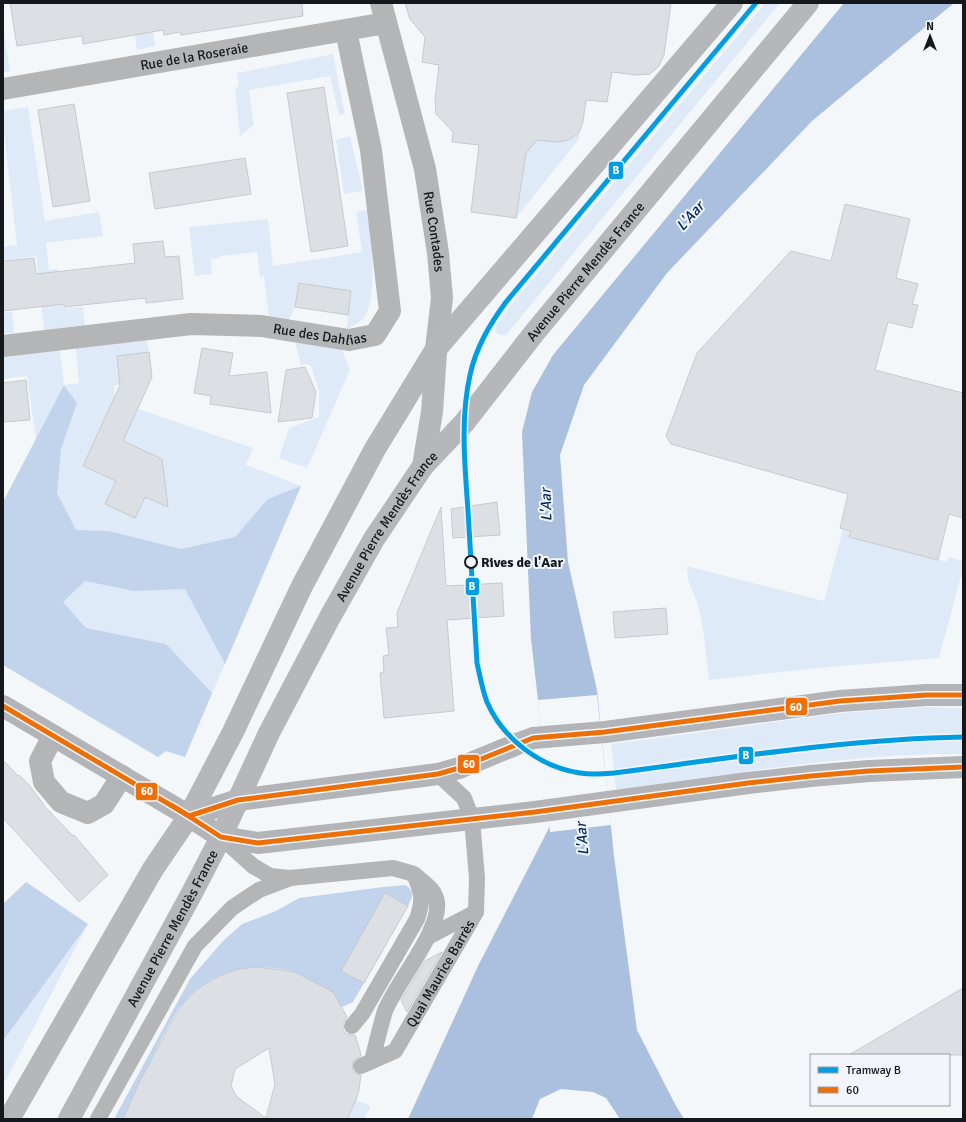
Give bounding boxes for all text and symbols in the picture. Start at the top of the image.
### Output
north arrow [910,16,950,56]
text: N [926,20,934,33]
street label: Rue de la Roseraie [139,38,250,74]
line badge: B [608,161,624,180]
text: B [613,164,620,177]
street label: Rue Contades [420,190,448,273]
water label: L'Aar [672,196,709,234]
street label: Avenue Pierre Mendès France [523,198,648,344]
street label: Rue des Dahlias [272,320,368,349]
street label: Avenue Pierre Mendès France [332,447,441,605]
water label: L'Aar [536,486,556,522]
place label: Rives de l'Aar [481,554,563,571]
marker: Rives de l'Aar [464,555,478,569]
line badge: B [465,577,480,596]
text: B [469,580,476,593]
line badge: 60 [785,697,808,716]
text: 60 [790,701,802,714]
line badge: B [738,746,754,765]
text: B [743,749,750,762]
line badge: 60 [457,754,480,774]
text: 60 [463,758,475,771]
line badge: 60 [135,782,158,801]
text: 60 [141,785,153,798]
water label: L'Aar [571,819,592,856]
street label: Avenue Pierre Mendès France [123,847,221,1010]
street label: Quai Maurice Barrès [402,917,478,1030]
legend [810,1054,950,1106]
text: Tramway B [846,1063,901,1078]
text: 60 [846,1083,859,1098]

